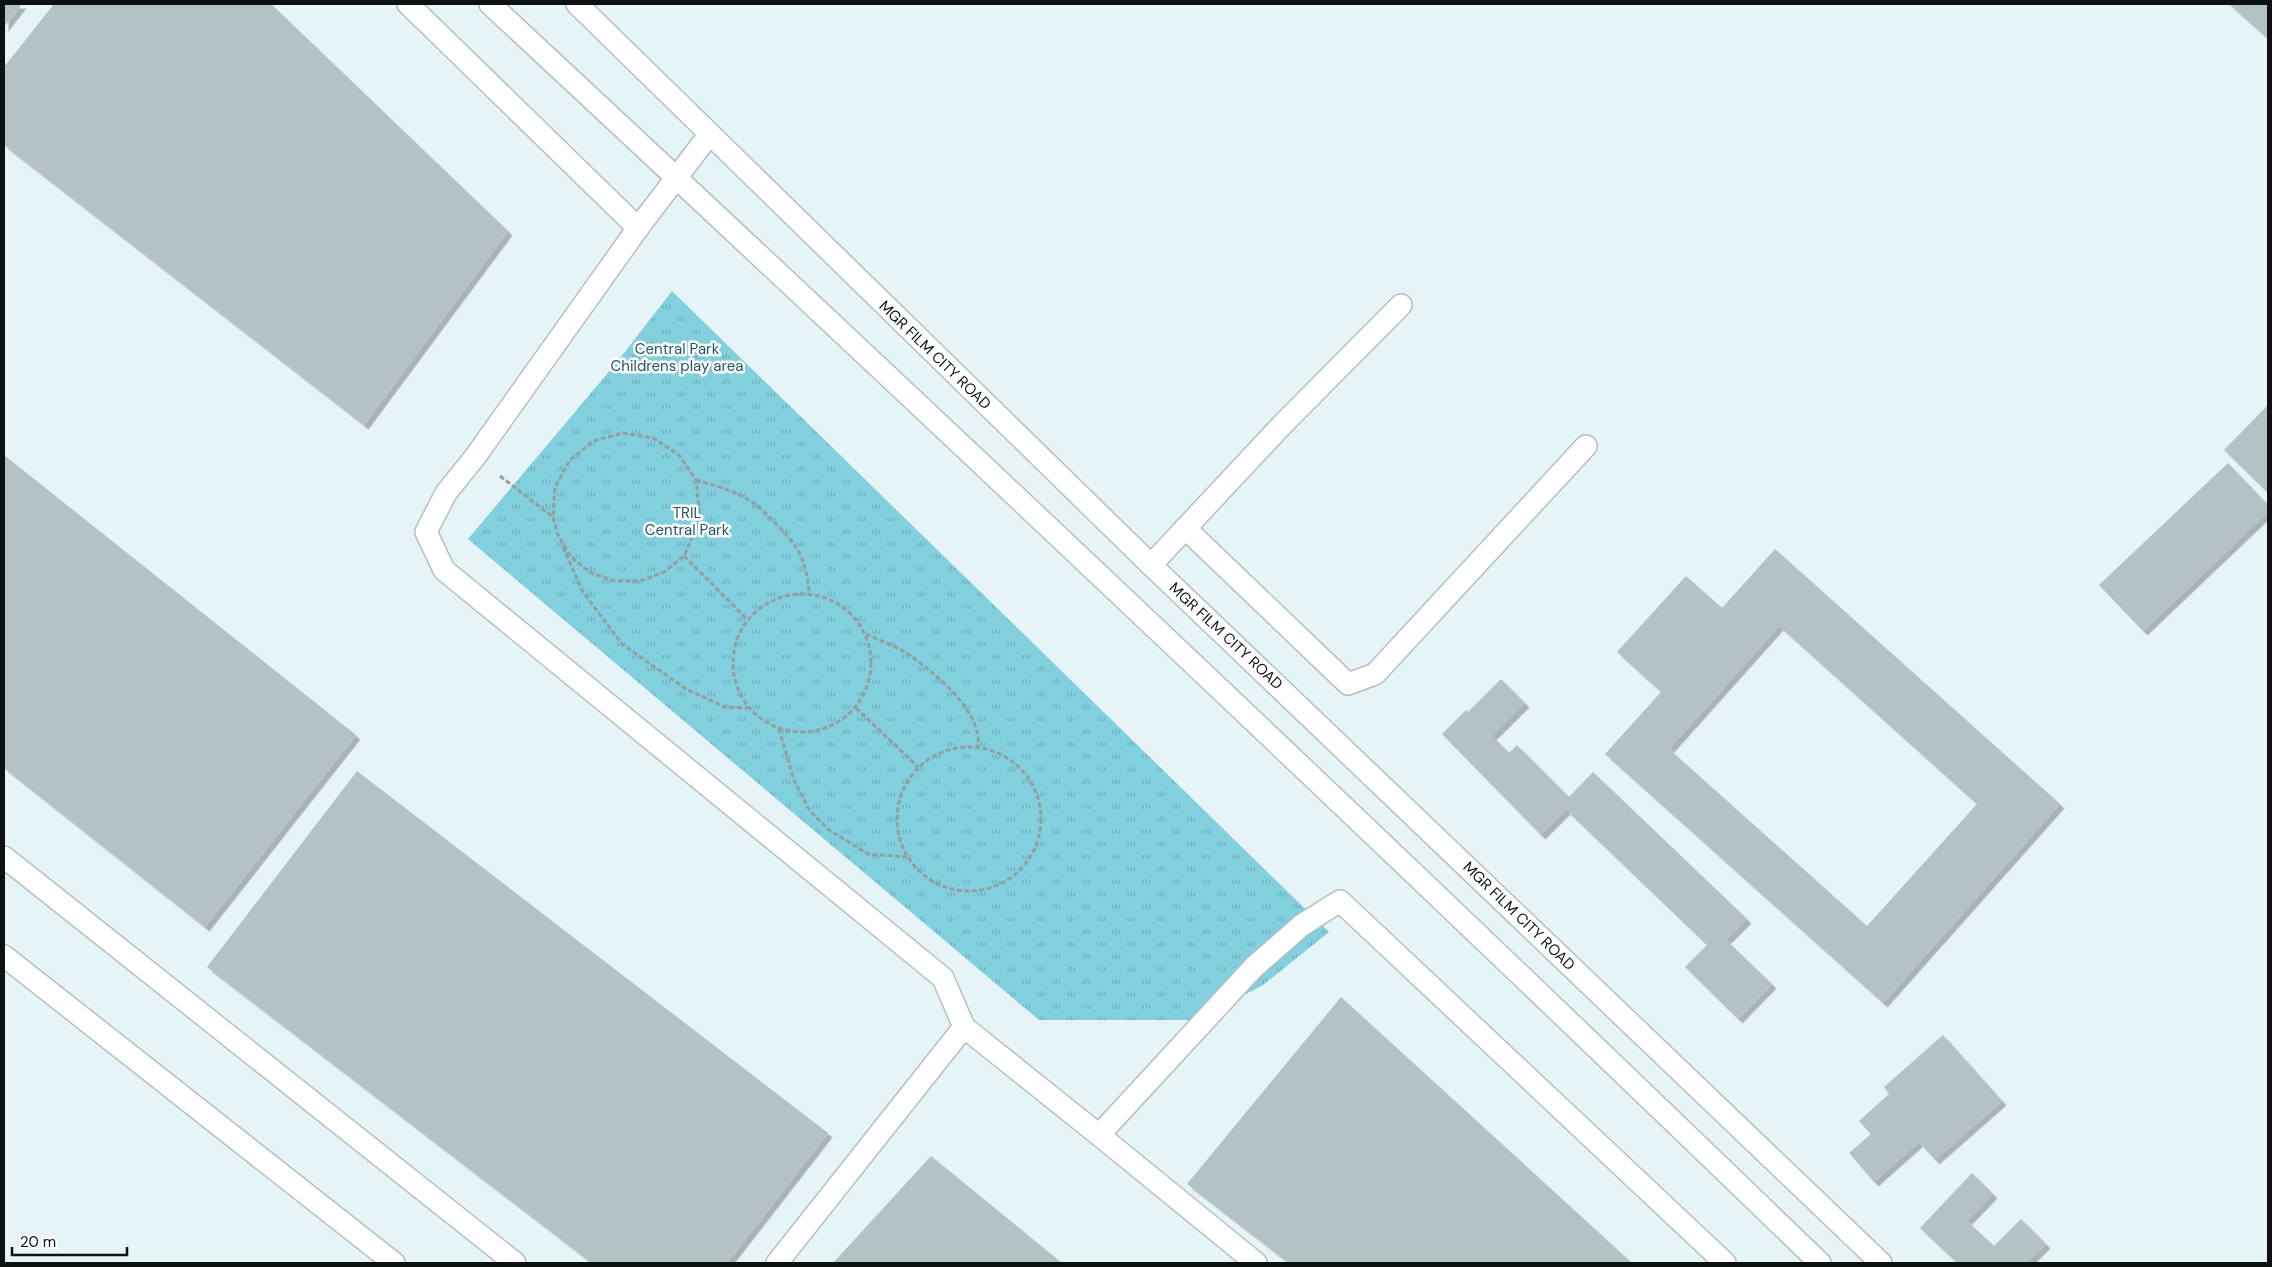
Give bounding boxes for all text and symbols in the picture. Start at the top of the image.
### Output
street label: MGR FILM CITY ROAD [875,296,995,414]
park label: Central Park Childrens play area [611,339,743,376]
park label: TRIL Central Park [645,503,730,540]
street label: MGR FILM CITY ROAD [1165,578,1287,694]
street label: MGR FILM CITY ROAD [1459,857,1579,975]
scale bar [12,1224,128,1256]
text: 20 m [20,1232,56,1252]

